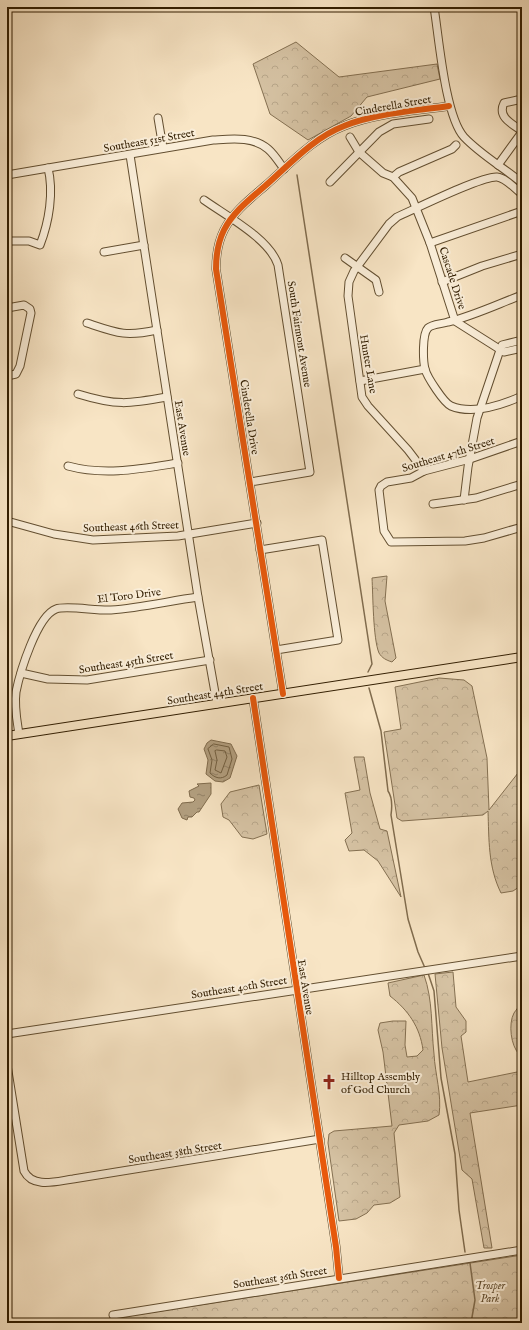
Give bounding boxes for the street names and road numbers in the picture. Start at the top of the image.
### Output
street label: Cinderella Street [354,92,433,120]
street label: Southeast 51st Street [103,126,196,156]
street label: Cascade Drive [435,245,469,311]
street label: South Fairmont Avenue [284,280,314,388]
street label: Hunter Lane [356,334,380,395]
street label: Cinderella Drive [236,379,262,456]
street label: East Avenue [171,399,193,457]
street label: Southeast 47th Street [400,434,497,476]
street label: Southeast 46th Street [83,518,180,536]
street label: El Toro Drive [97,585,162,607]
street label: Southeast 45th Street [78,649,175,677]
street label: Southeast 44th Street [166,679,264,708]
street label: East Avenue [294,958,316,1016]
street label: Southeast 40th Street [190,973,288,1002]
street label: Southeast 38th Street [127,1139,223,1167]
street label: Southeast 36th Street [232,1264,328,1292]

